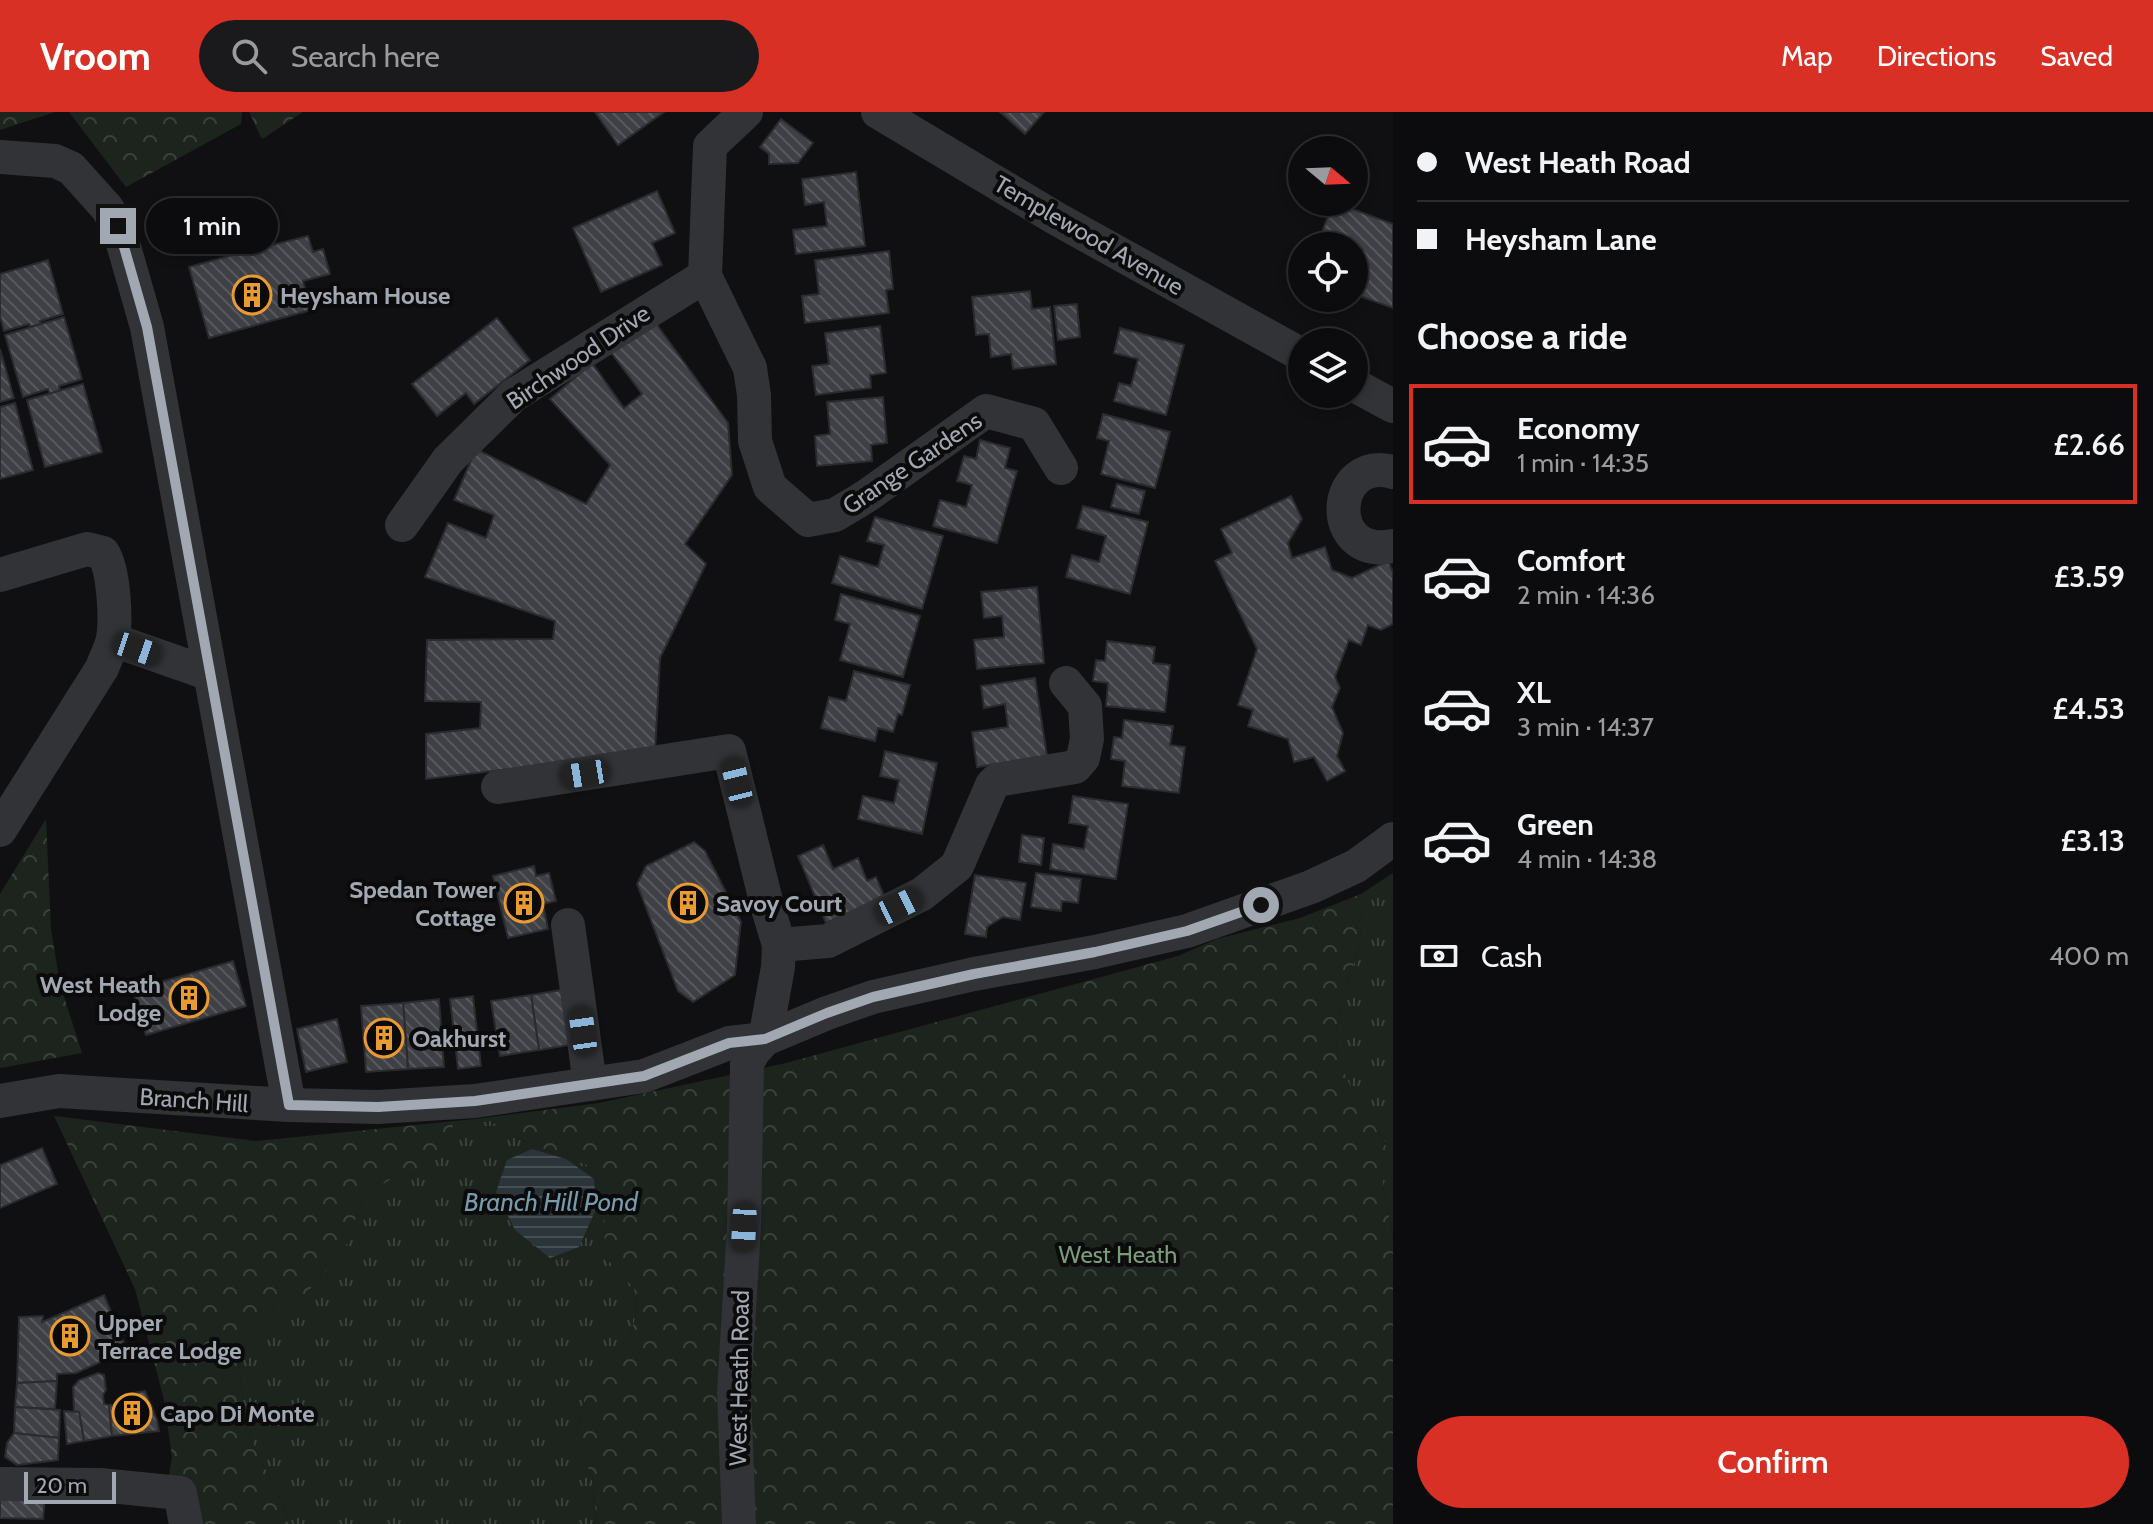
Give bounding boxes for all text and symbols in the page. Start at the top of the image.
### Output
search box [199,20,759,92]
text: Vroom [40,33,151,80]
icon: search [227,34,271,78]
text: Search here [291,38,440,75]
text: Map [1781,39,1833,73]
text: Directions [1877,39,1996,73]
text: Saved [2040,39,2113,73]
north arrow [1288,136,1368,216]
map controls [1288,136,1368,408]
text: West Heath Road [1465,144,1691,181]
street label: Templewood Avenue [989,169,1189,301]
callout: 1 min [146,198,278,254]
route end [100,208,136,244]
text: 1 min [183,210,241,242]
text: Heysham Lane [1465,221,1657,258]
button: locate [1288,232,1368,312]
building icon: Heysham House [231,274,273,316]
place label: Heysham House [280,281,450,310]
street label: Birchwood Drive [501,298,655,416]
text: Choose a ride [1417,314,1627,358]
button: layers [1288,328,1368,408]
street label: Grange Gardens [837,406,987,520]
icon: car [1421,408,1493,480]
text: Economy [1517,410,1640,447]
text: £2.66 [2053,426,2125,463]
text: 1 min · 14:35 [1517,447,1649,479]
icon: car [1421,540,1493,612]
text: Comfort [1517,542,1625,579]
text: £3.59 [2054,558,2125,595]
text: 2 min · 14:36 [1517,579,1655,611]
car [110,630,164,668]
icon: car [1421,672,1493,744]
text: XL [1517,674,1551,711]
text: £4.53 [2053,690,2125,727]
text: 3 min · 14:37 [1517,711,1654,743]
car [720,756,754,808]
car [559,758,611,790]
icon: car [1421,804,1493,876]
text: Green [1517,806,1594,843]
text: £3.13 [2060,822,2125,859]
text: 4 min · 14:38 [1517,843,1657,875]
place label: Spedan Tower Cottage [349,875,496,932]
building icon: Spedan Tower Cottage [503,882,545,924]
building icon: Savoy Court [667,882,709,924]
car [872,885,926,927]
route start [1243,887,1279,923]
place label: Savoy Court [716,889,842,918]
icon: cash [1417,934,1461,978]
text: Cash [1481,938,1543,975]
text: 400 m [2049,940,2129,972]
place label: West Heath Lodge [40,970,161,1027]
building icon: West Heath Lodge [168,977,210,1019]
car [568,1006,598,1056]
building icon: Oakhurst [363,1017,405,1059]
place label: Oakhurst [412,1024,506,1053]
street label: Branch Hill [139,1082,250,1118]
water label: Branch Hill Pond [464,1186,639,1218]
car [731,1202,757,1252]
park label: West Heath [1059,1240,1177,1269]
street label: West Heath Road [723,1290,755,1466]
place label: Upper Terrace Lodge [98,1308,242,1365]
building icon: Upper Terrace Lodge [49,1315,91,1357]
building icon: Capo Di Monte [111,1392,153,1434]
place label: Capo Di Monte [160,1399,315,1428]
button: Confirm [1417,1416,2129,1508]
scale bar [24,1468,116,1504]
text: 20 m [36,1472,87,1499]

